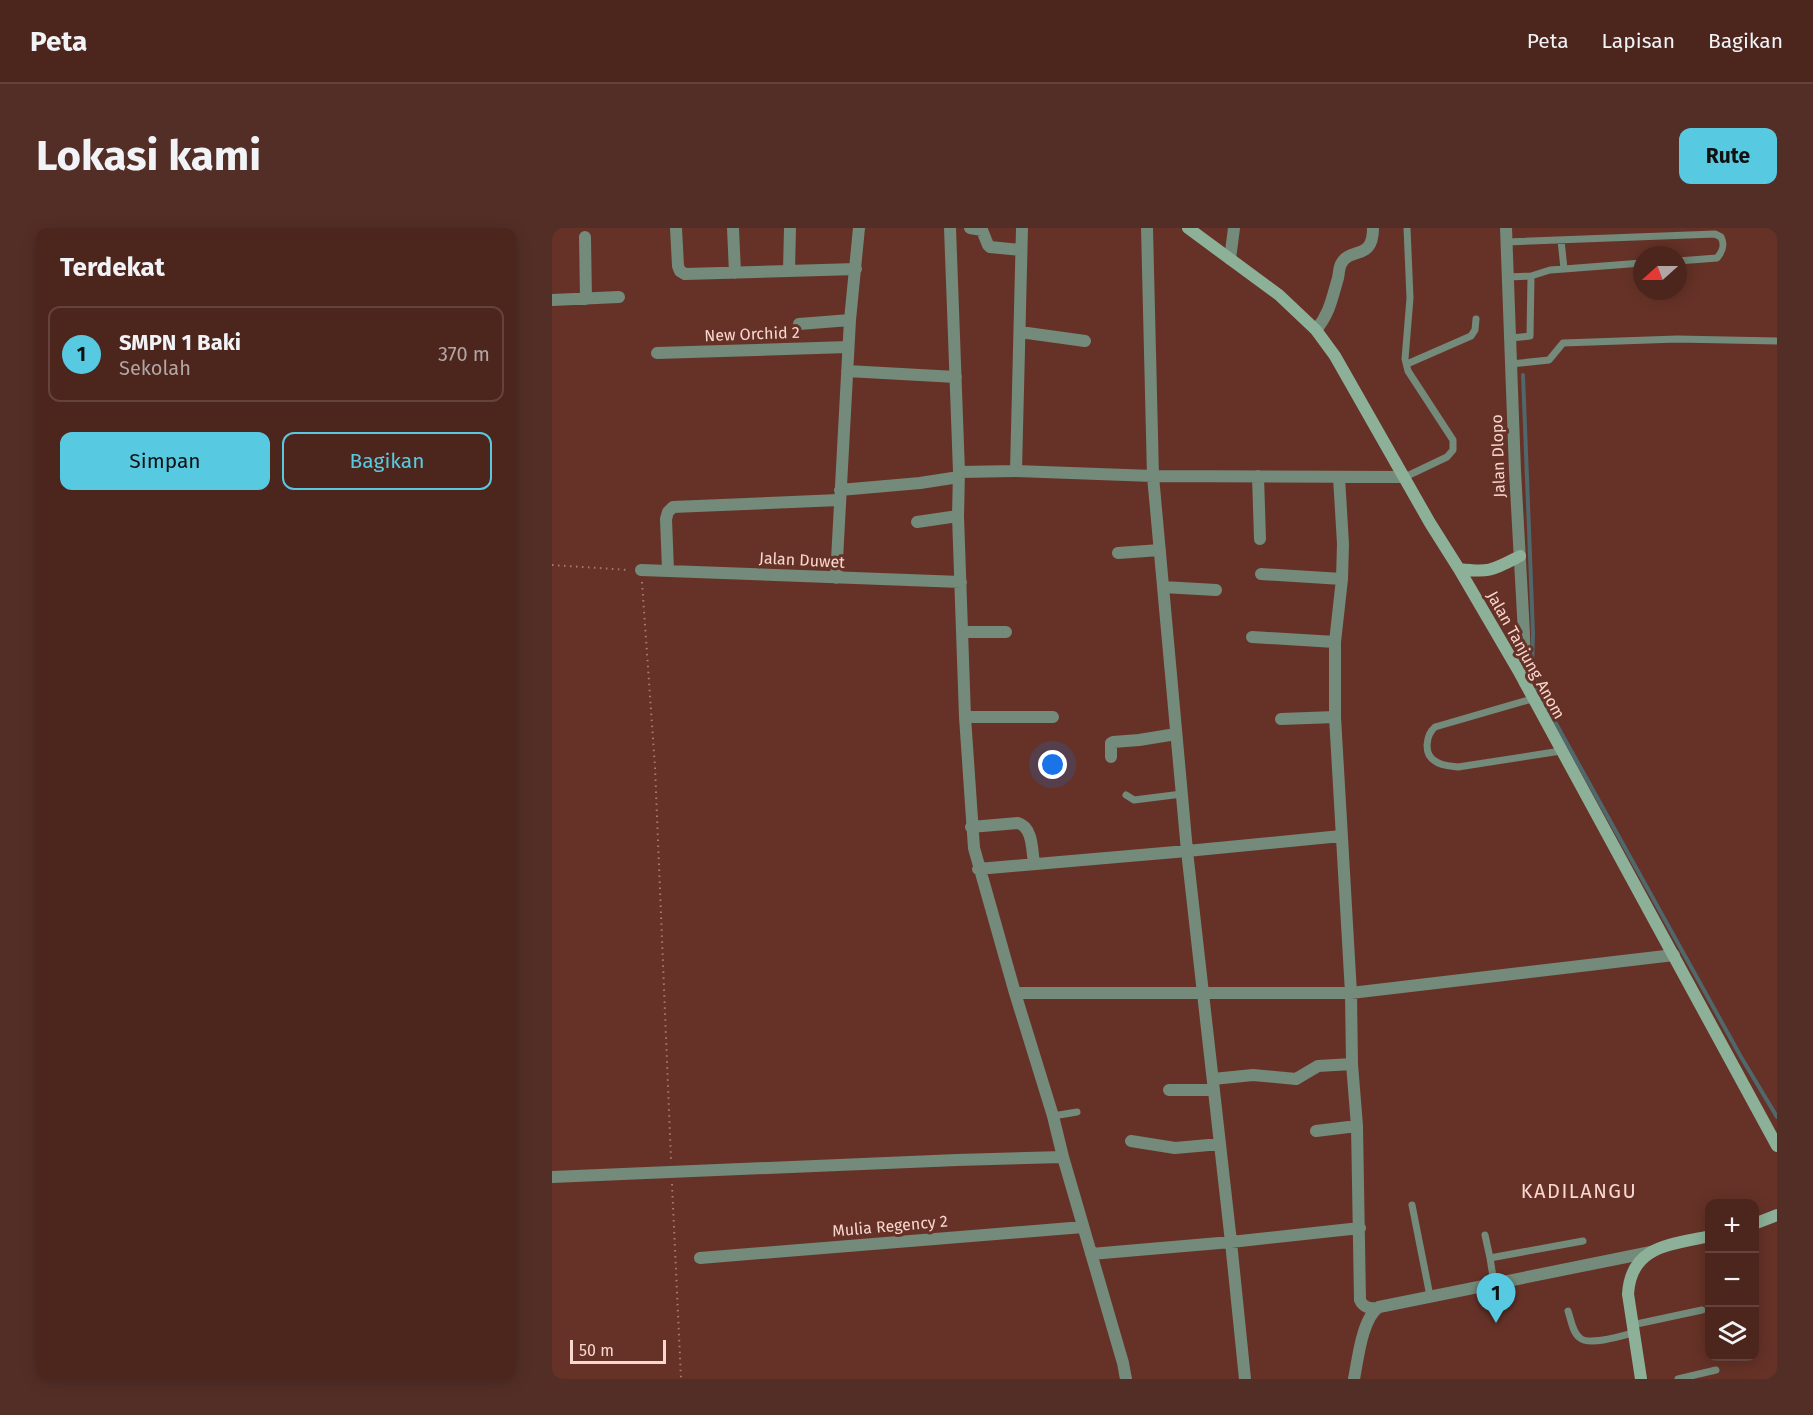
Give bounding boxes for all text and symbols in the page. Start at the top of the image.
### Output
text: Peta [30,25,87,58]
text: Peta [1527,28,1569,54]
text: Lapisan [1602,28,1675,54]
text: Bagikan [1708,28,1783,54]
button: Rute [1679,128,1777,184]
text: Lokasi kami [36,131,261,181]
north arrow [1633,246,1687,300]
text: Terdekat [60,252,165,283]
street label: New Orchid 2 [704,323,800,345]
text: SMPN 1 Baki [119,329,241,356]
text: 1 [77,342,86,366]
text: 370 m [438,342,490,366]
text: Sekolah [119,356,191,380]
street label: Jalan Dlopo [1487,414,1509,498]
button: Simpan [60,432,270,490]
button: Bagikan [282,432,492,490]
street label: Jalan Duwet [759,548,846,572]
street label: Jalan Tanjung Anom [1483,588,1569,722]
your location [1038,750,1067,779]
district label: KADILANGU [1521,1179,1637,1203]
map controls [1705,1199,1759,1361]
button: + [1705,1199,1759,1253]
street label: Mulia Regency 2 [831,1211,949,1241]
button: − [1705,1253,1759,1307]
pin: 1 [1476,1274,1516,1323]
button: layers [1705,1307,1759,1361]
scale bar [570,1337,666,1364]
text: 50 m [579,1341,614,1360]

